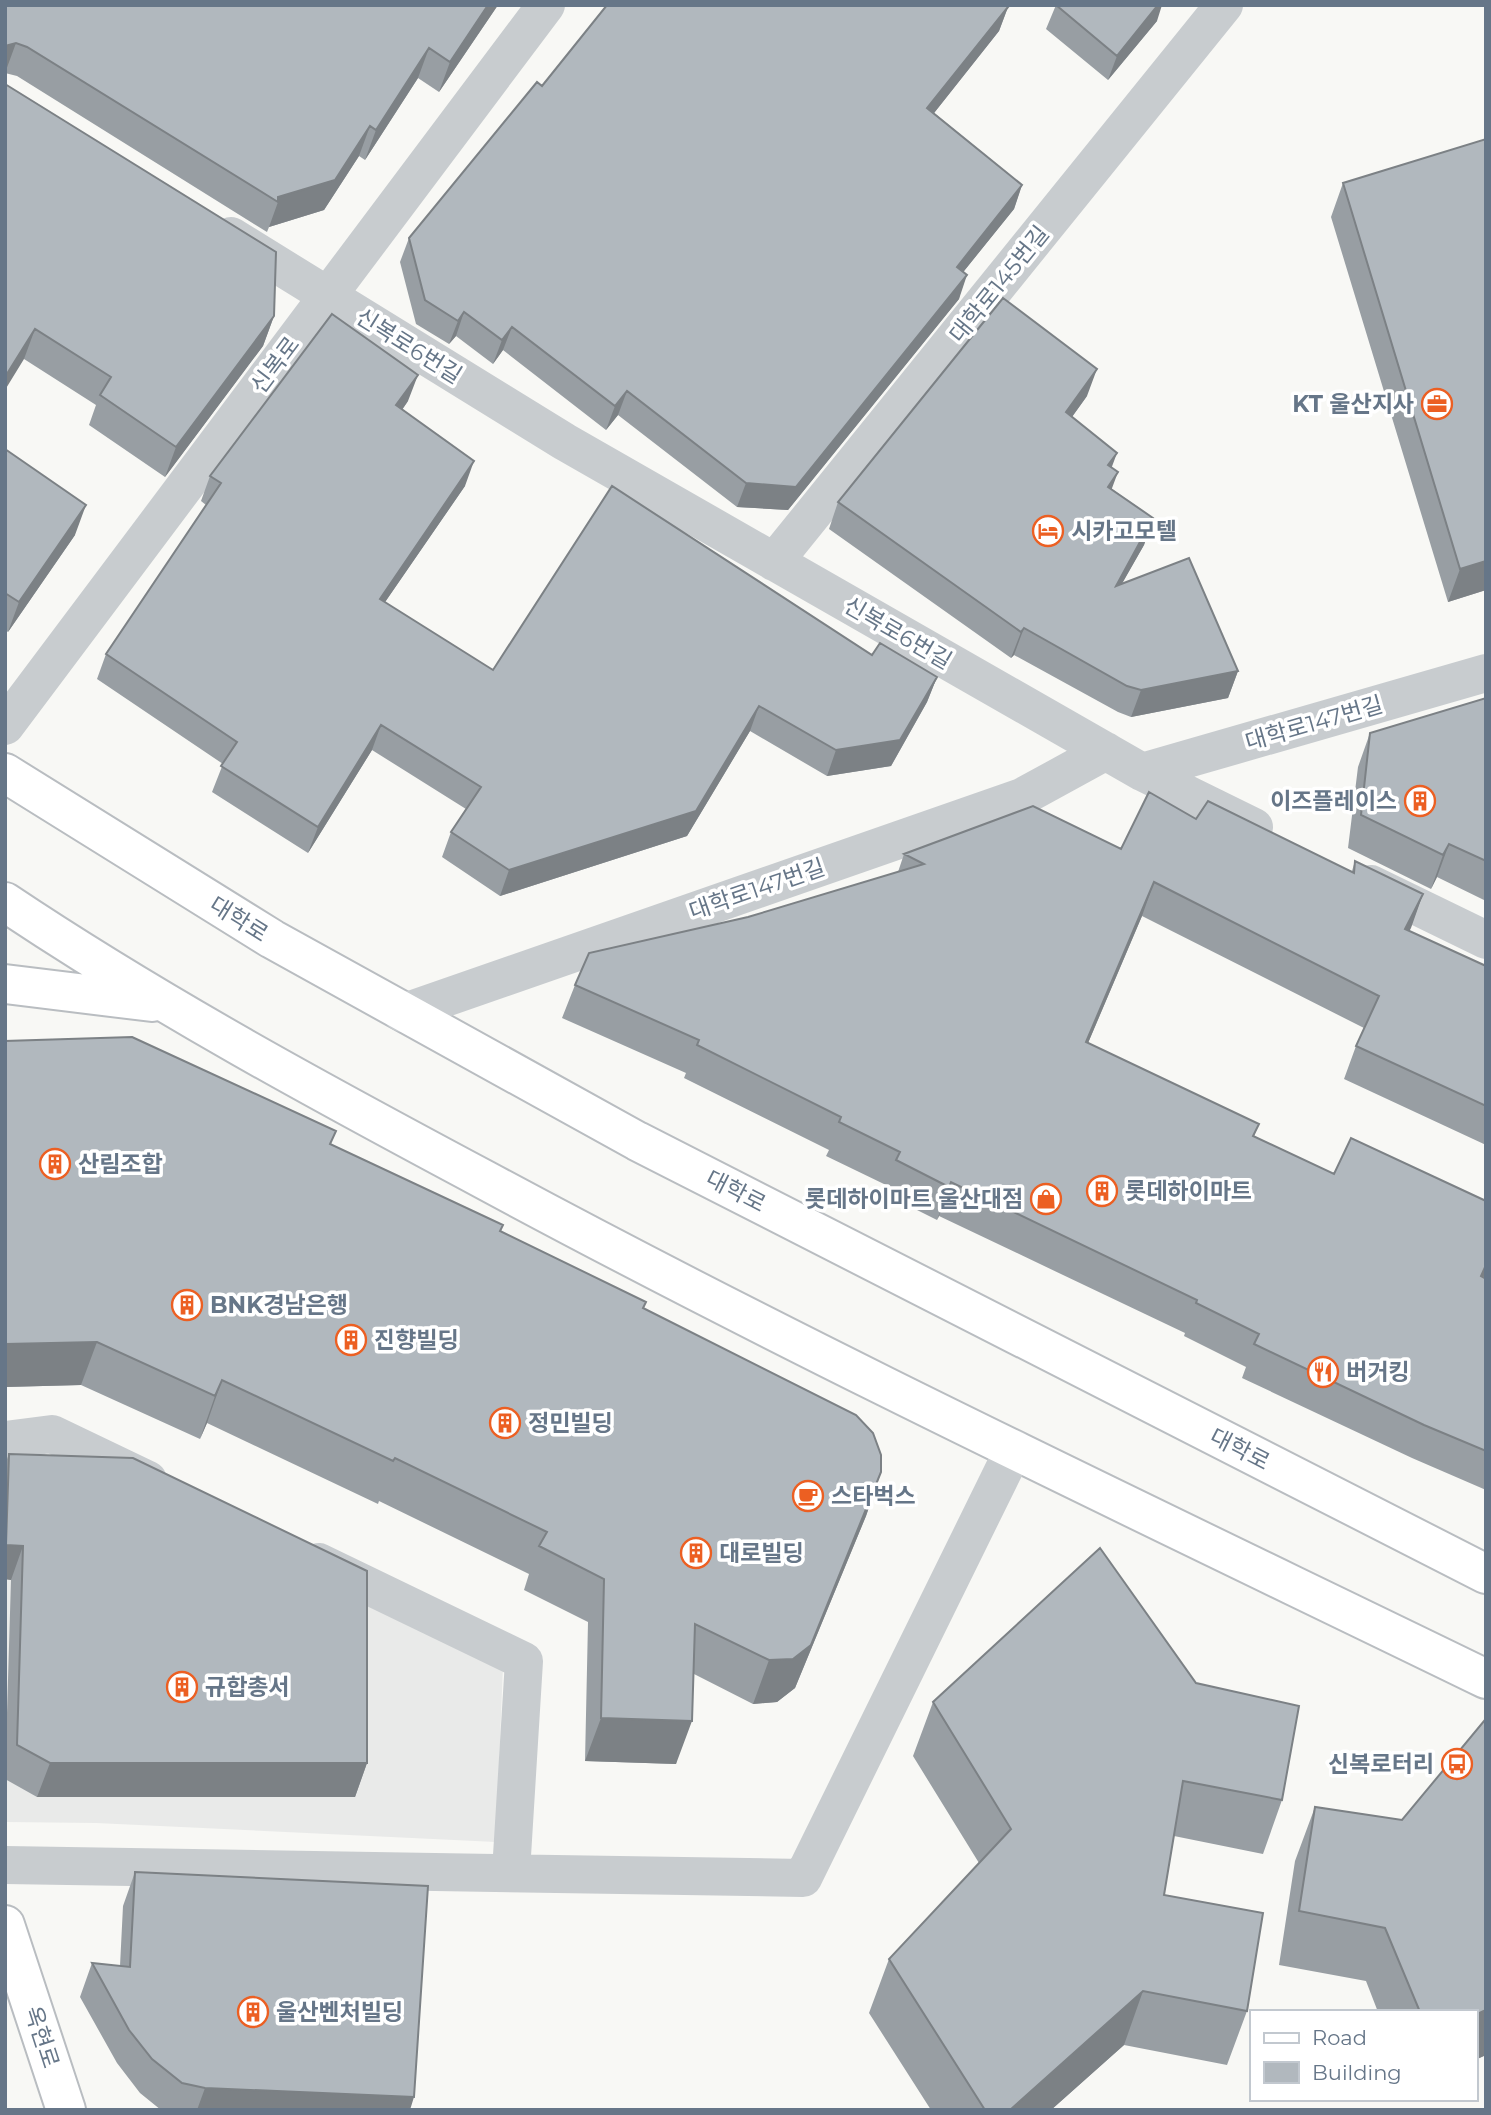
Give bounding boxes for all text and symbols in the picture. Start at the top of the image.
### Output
street label: 대학로145번길 [943,220,1055,348]
street label: 신복로6번길 [351,302,467,390]
street label: 신복로 [245,331,305,399]
office icon: KT 울산지사 [1420,387,1454,421]
place label: KT 울산지사 [1292,390,1414,418]
hotel icon: 시카고모텔 [1031,514,1065,548]
place label: 시카고모텔 [1071,517,1177,545]
street label: 신복로6번길 [839,591,957,675]
street label: 대학로147번길 [1242,690,1386,756]
building icon: 이즈플레이스 [1403,784,1437,818]
place label: 이즈플레이스 [1270,787,1397,815]
street label: 대학로147번길 [685,853,829,925]
street label: 대학로 [205,890,273,948]
building icon: 산림조합 [38,1147,72,1181]
place label: 산림조합 [78,1150,163,1178]
street label: 대학로 [701,1164,771,1218]
building icon: 롯데하이마트 [1085,1174,1119,1208]
place label: 롯데하이마트 [1125,1177,1252,1205]
shop icon: 롯데하이마트 울산대점 [1029,1182,1063,1216]
place label: 롯데하이마트 울산대점 [805,1185,1023,1213]
building icon: BNK경남은행 [170,1288,204,1322]
place label: BNK경남은행 [210,1291,348,1319]
building icon: 진향빌딩 [334,1323,368,1357]
place label: 진향빌딩 [374,1326,459,1354]
restaurant icon: 버거킹 [1306,1355,1340,1389]
place label: 버거킹 [1346,1358,1409,1386]
building icon: 정민빌딩 [488,1406,522,1440]
place label: 정민빌딩 [528,1409,613,1437]
street label: 대학로 [1205,1422,1275,1476]
cafe icon: 스타벅스 [791,1479,825,1513]
place label: 스타벅스 [831,1482,916,1510]
building icon: 대로빌딩 [679,1536,713,1570]
place label: 대로빌딩 [719,1539,804,1567]
building icon: 규합총서 [165,1670,199,1704]
place label: 규합총서 [205,1673,290,1701]
bus stop icon: 신복로터리 [1440,1747,1474,1781]
place label: 신복로터리 [1328,1750,1434,1778]
building icon: 울산벤처빌딩 [236,1995,270,2029]
place label: 울산벤처빌딩 [276,1998,403,2026]
street label: 옥현로 [19,2002,65,2072]
legend [1250,2010,1477,2101]
text: Road [1312,2025,1367,2050]
text: Building [1312,2060,1402,2085]

